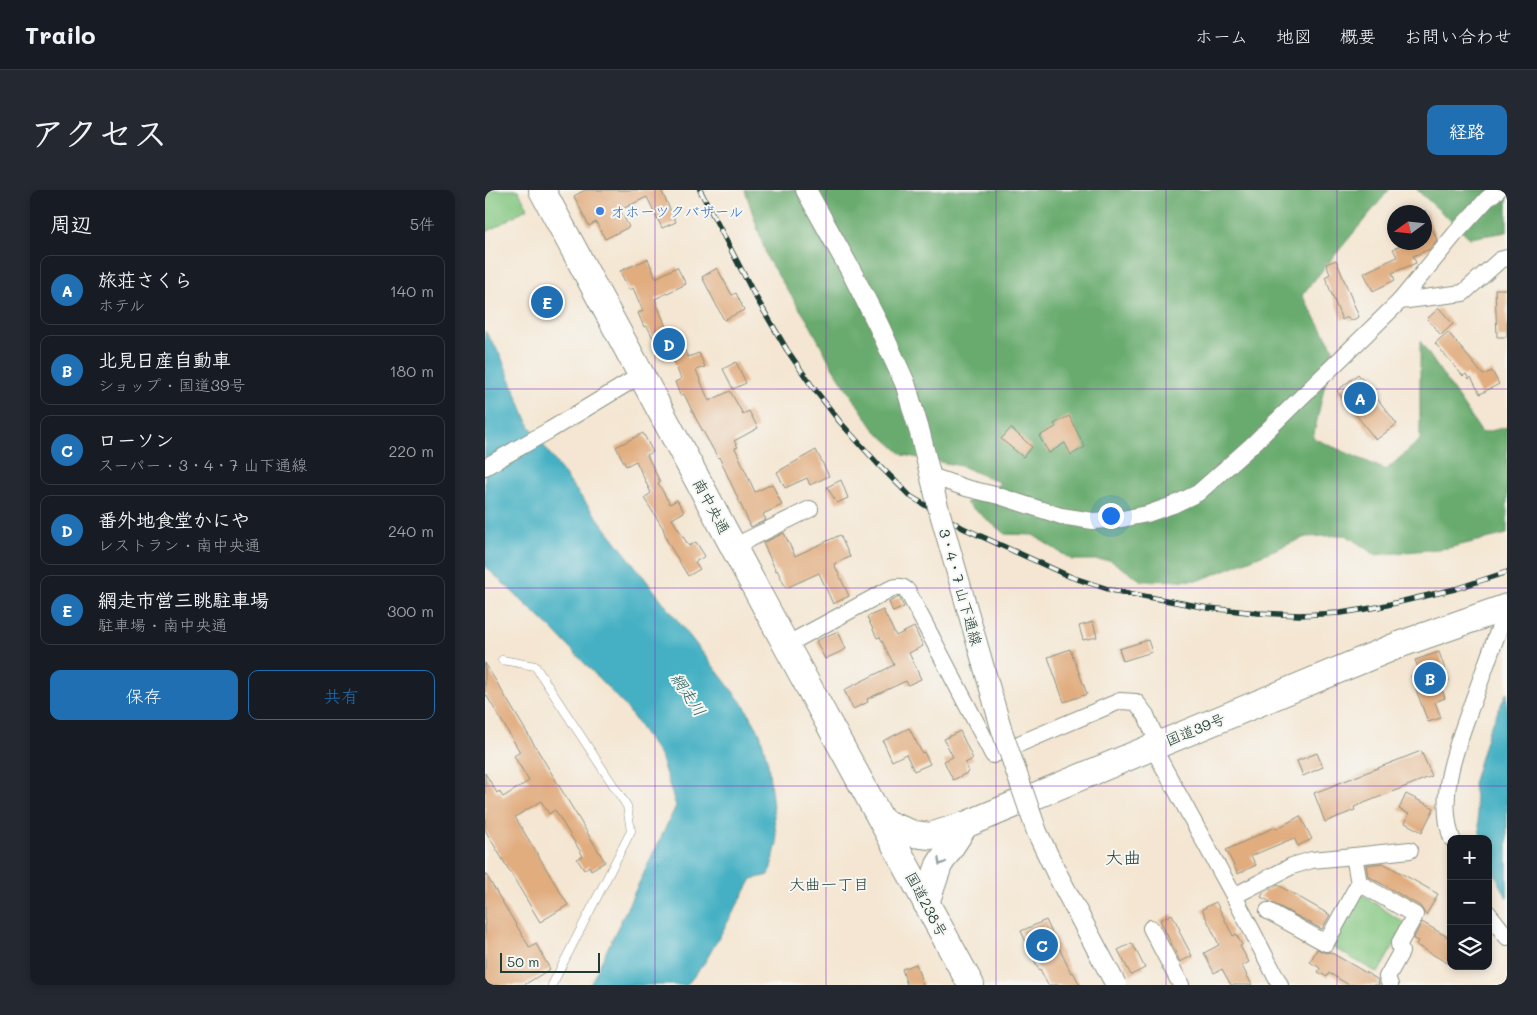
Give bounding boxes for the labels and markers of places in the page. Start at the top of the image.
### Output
place label: オホーツクバザール [610,201,744,221]
marker: オホーツクバザール [594,205,606,217]
pin: E [531,283,563,321]
pin: D [653,325,685,363]
pin: A [1344,379,1376,417]
pin: B [1414,659,1446,697]
pin: C [1026,926,1058,964]

